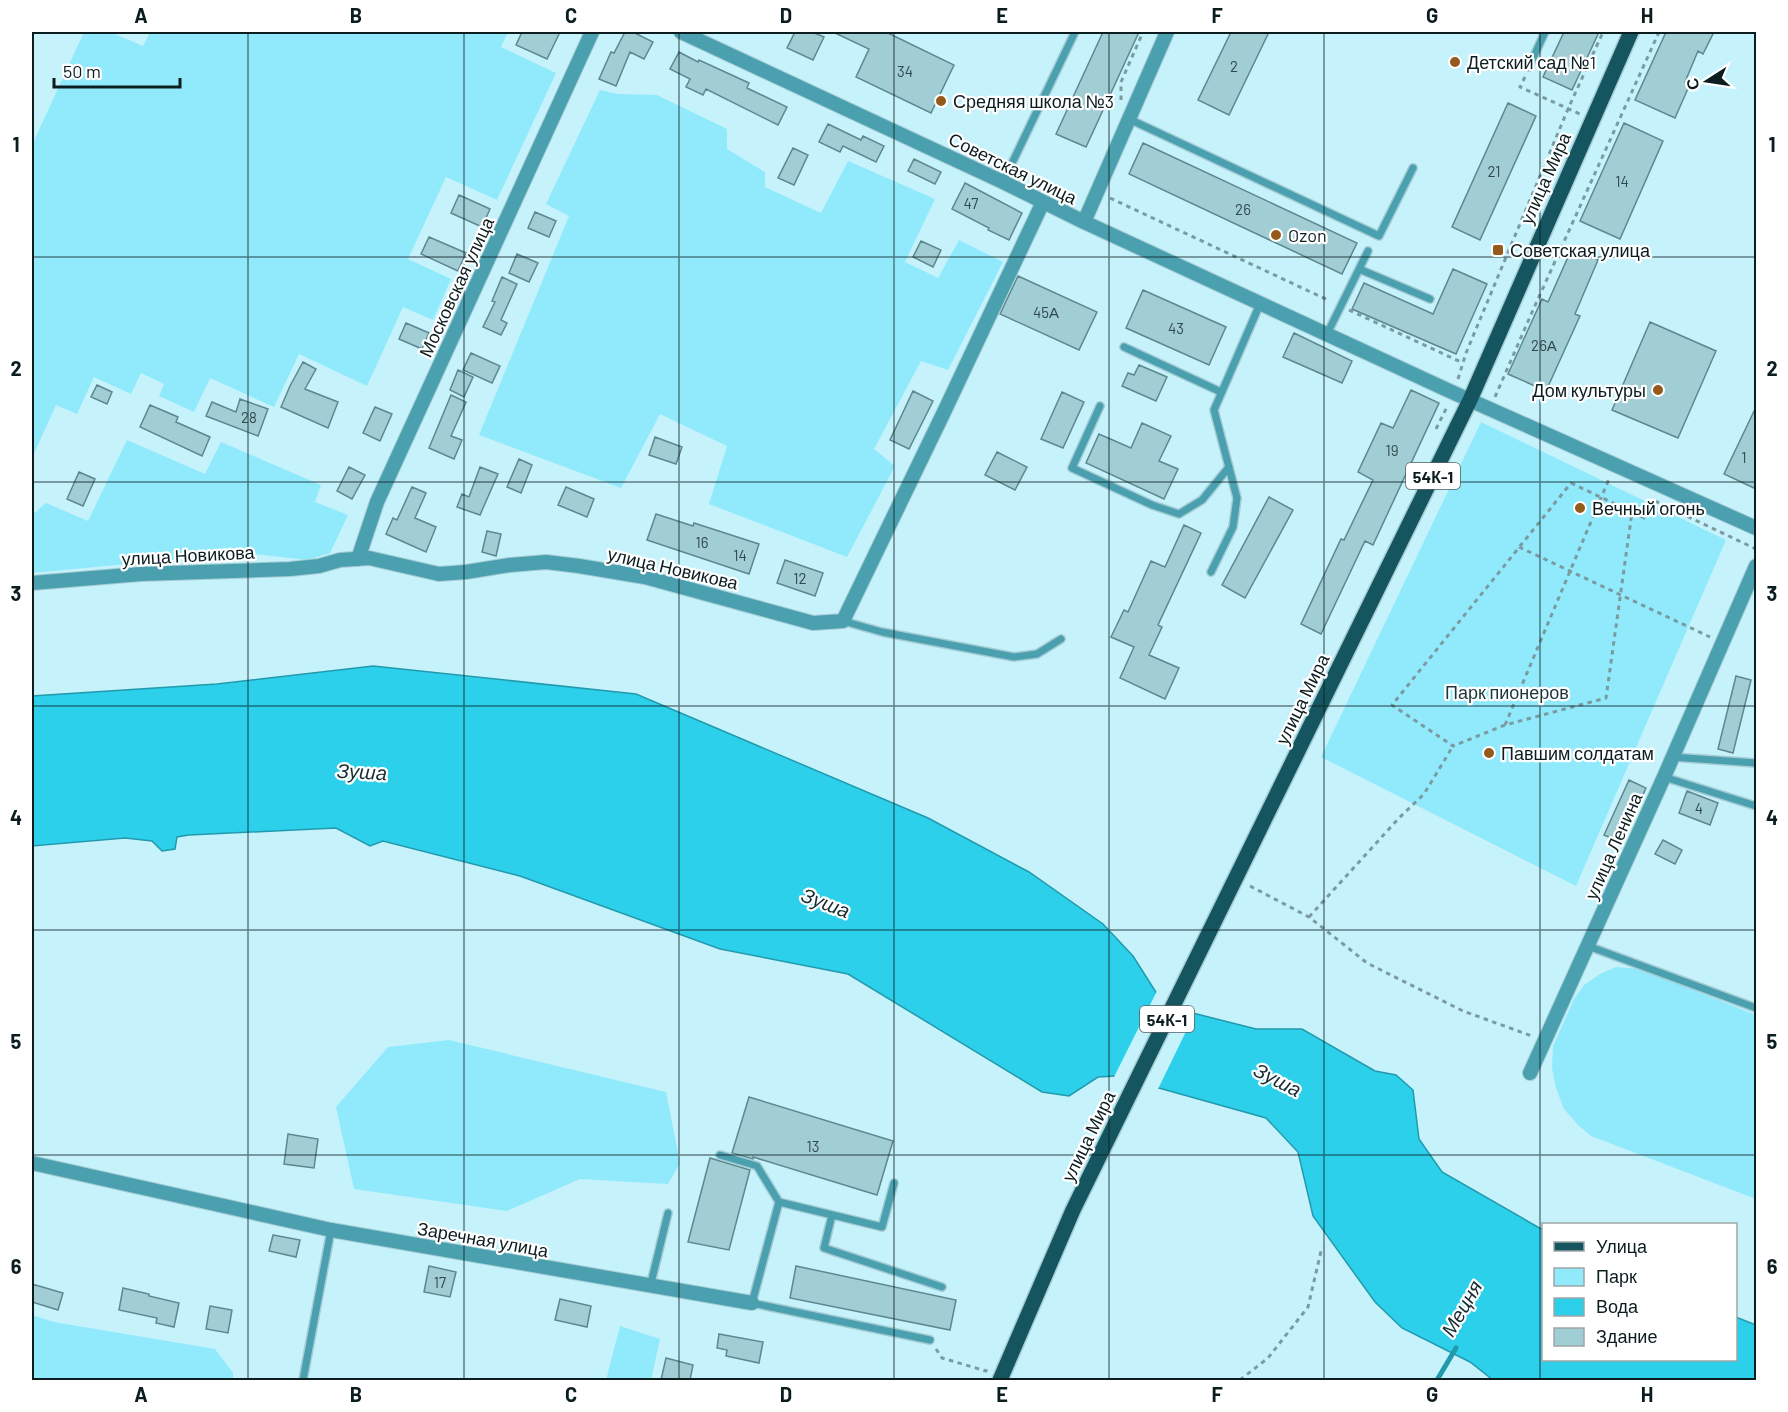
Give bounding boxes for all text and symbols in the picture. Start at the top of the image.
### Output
text: A [134,3,148,27]
text: B [350,3,362,27]
text: C [565,3,577,27]
text: D [780,3,792,27]
text: E [996,3,1008,27]
text: F [1211,3,1223,27]
text: G [1426,3,1438,27]
text: H [1641,3,1653,27]
scale bar [54,51,180,89]
place label: Детский сад №1 [1467,51,1596,73]
north arrow [1677,51,1737,111]
marker: Детский сад №1 [1448,55,1462,69]
house number: 2 [1230,57,1238,75]
text: 50 m [63,60,101,82]
house number: 34 [897,62,913,80]
text: С [1681,76,1702,92]
place label: Средняя школа №3 [953,90,1114,112]
marker: Средняя школа №3 [934,94,948,108]
street label: Советская улица [945,127,1082,209]
street label: улица Мира [1515,128,1575,227]
text: 1 [12,132,20,156]
text: 1 [1768,132,1776,156]
house number: 21 [1487,162,1501,180]
house number: 14 [1615,172,1629,190]
house number: 47 [964,194,978,212]
house number: 26 [1235,200,1251,218]
street label: Московская улица [414,213,498,360]
place label: Ozon [1288,224,1327,246]
marker: Ozon [1269,228,1283,242]
place label: Советская улица [1510,239,1651,261]
marker: Советская улица [1491,243,1505,257]
house number: 45А [1033,303,1059,321]
house number: 43 [1168,319,1184,337]
house number: 26А [1531,336,1557,354]
text: 2 [10,356,22,380]
text: 2 [1766,356,1778,380]
place label: Дом культуры [1532,379,1646,401]
marker: Дом культуры [1651,383,1665,397]
house number: 28 [241,408,257,426]
house number: 19 [1385,441,1399,459]
house number: 1 [1741,448,1747,466]
road number: 54К-1 [1406,463,1460,489]
place label: Вечный огонь [1592,497,1705,519]
marker: Вечный огонь [1573,501,1587,515]
house number: 16 [696,533,708,551]
street label: улица Новикова [121,540,256,569]
street label: улица Новикова [606,542,741,594]
house number: 14 [733,546,747,564]
house number: 12 [793,569,807,587]
text: 3 [11,581,21,605]
text: 3 [1767,581,1777,605]
street label: улица Мира [1271,649,1334,748]
park label: Парк пионеров [1445,681,1569,703]
place label: Павшим солдатам [1501,742,1654,764]
marker: Павшим солдатам [1482,746,1496,760]
water label: Зуша [336,758,388,784]
street label: улица Ленина [1580,788,1647,903]
house number: 4 [1695,799,1703,817]
text: 4 [10,805,22,829]
text: 4 [1766,805,1778,829]
water label: Зуша [798,882,854,922]
road number: 54К-1 [1140,1006,1194,1032]
text: 5 [11,1029,22,1053]
text: 5 [1767,1029,1778,1053]
water label: Зуша [1250,1057,1306,1101]
street label: улица Мира [1057,1086,1120,1185]
house number: 13 [807,1137,819,1155]
street label: Заречная улица [416,1217,551,1262]
legend [1542,1223,1737,1361]
text: Улица [1596,1235,1648,1257]
text: 6 [11,1254,22,1278]
text: 6 [1767,1254,1778,1278]
text: Парк [1596,1265,1637,1287]
house number: 17 [434,1273,446,1291]
water label: Мецня [1435,1275,1487,1340]
text: Вода [1596,1295,1639,1317]
text: Здание [1596,1325,1657,1347]
text: A [134,1382,148,1406]
text: B [350,1382,362,1406]
text: C [565,1382,577,1406]
text: D [780,1382,792,1406]
text: E [996,1382,1008,1406]
text: F [1211,1382,1223,1406]
text: G [1426,1382,1438,1406]
text: H [1641,1382,1653,1406]

